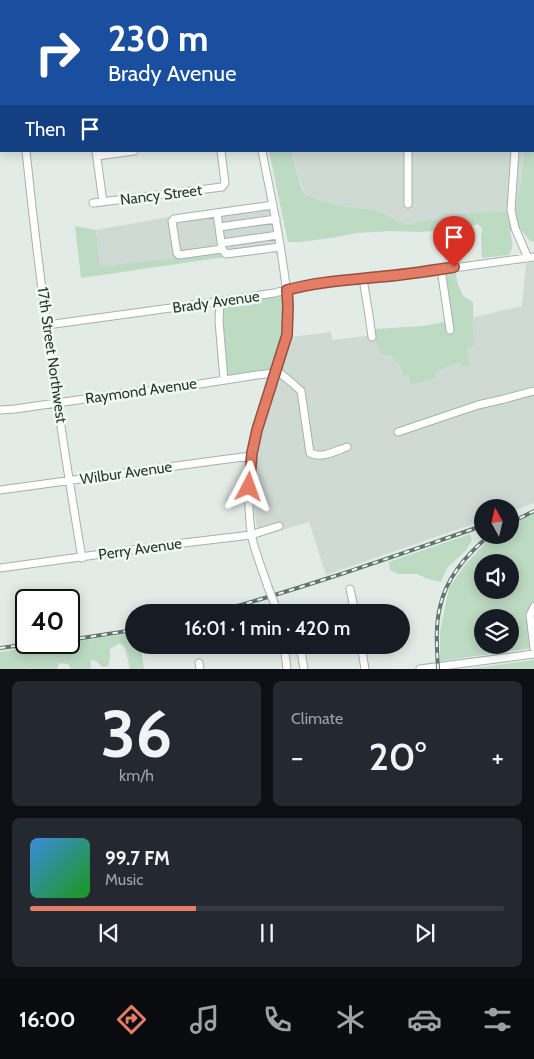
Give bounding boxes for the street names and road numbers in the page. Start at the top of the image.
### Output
street label: Nancy Street [119,181,203,209]
street label: 17th Street Northwest [34,286,70,424]
street label: Brady Avenue [171,287,261,317]
street label: Raymond Avenue [84,374,198,408]
street label: Wilbur Avenue [79,458,173,488]
street label: Perry Avenue [97,534,183,564]

